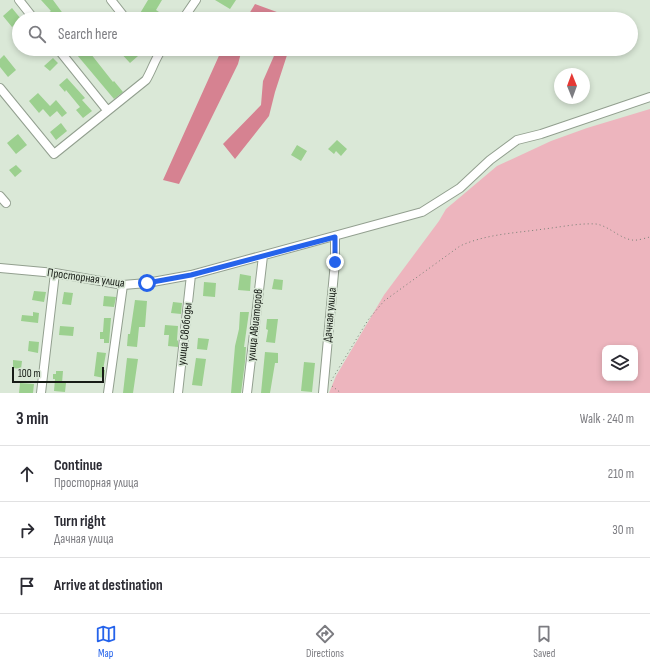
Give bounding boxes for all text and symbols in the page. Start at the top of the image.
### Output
search box [12,12,638,56]
icon: search [26,23,48,45]
text: Search here [58,25,118,44]
north arrow [554,68,590,104]
route end [326,253,344,271]
street label: Просторная улица [46,265,126,291]
route start [138,274,156,292]
street label: Дачная улица [320,287,340,343]
street label: улица Авиаторов [244,288,266,362]
street label: улица Свободы [174,302,196,366]
map controls [602,345,638,381]
button: layers [602,345,638,381]
scale bar [12,365,104,384]
text: 100 m [18,367,40,380]
text: 3 min [16,409,49,429]
text: Walk · 240 m [580,411,634,427]
text: Continue [54,456,103,475]
icon: ahead [16,463,38,485]
text: 210 m [608,466,634,482]
text: Просторная улица [54,475,139,491]
text: Turn right [54,512,106,531]
icon: right [16,519,38,541]
text: 30 m [612,522,634,538]
text: Дачная улица [54,531,113,547]
icon: arrive [16,575,38,597]
text: Arrive at destination [54,576,163,595]
tab: Map [95,623,117,660]
tab: Directions [306,623,344,660]
tab: Saved [533,623,555,660]

